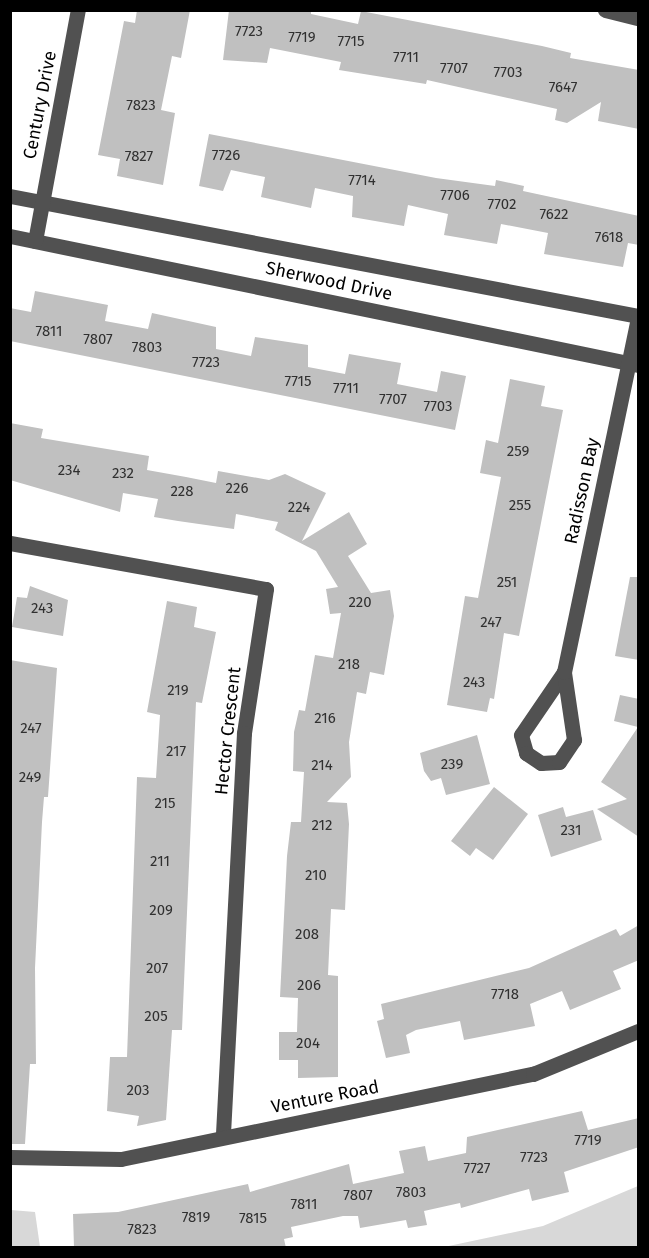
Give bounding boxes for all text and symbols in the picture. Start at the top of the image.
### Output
house number: 7723 [235,23,263,41]
house number: 7719 [288,29,316,47]
house number: 7715 [337,33,365,51]
street label: Century Drive [19,49,61,161]
house number: 7711 [393,49,419,67]
house number: 7707 [440,60,468,78]
house number: 7703 [494,64,522,82]
house number: 7647 [549,79,577,97]
house number: 7823 [126,97,156,115]
house number: 7726 [212,147,240,165]
house number: 7827 [125,148,153,166]
house number: 7714 [348,172,376,190]
house number: 7706 [440,187,470,205]
house number: 7702 [488,196,516,214]
house number: 7622 [540,206,568,224]
house number: 7618 [595,229,623,247]
street label: Sherwood Drive [264,257,394,305]
house number: 7811 [36,323,62,341]
house number: 7807 [83,331,113,349]
house number: 7803 [132,339,162,357]
house number: 7723 [192,354,220,372]
house number: 7715 [284,373,312,391]
house number: 7711 [333,380,359,398]
house number: 7707 [379,391,407,409]
house number: 7703 [424,398,452,416]
street label: Radisson Bay [560,436,604,546]
house number: 259 [507,443,529,461]
house number: 234 [58,462,80,480]
house number: 232 [112,465,134,483]
house number: 226 [226,480,248,498]
house number: 228 [170,483,194,501]
house number: 255 [509,497,531,515]
house number: 224 [288,499,310,517]
house number: 251 [497,574,517,592]
house number: 220 [348,594,372,612]
house number: 243 [31,600,53,618]
house number: 247 [480,614,502,632]
house number: 218 [338,656,360,674]
street label: Hector Crescent [211,666,245,796]
house number: 243 [463,674,485,692]
house number: 219 [167,682,189,700]
house number: 216 [314,710,336,728]
house number: 247 [20,720,42,738]
house number: 217 [166,743,186,761]
house number: 239 [441,756,463,774]
house number: 214 [311,757,333,775]
house number: 249 [19,769,41,787]
house number: 215 [154,795,176,813]
house number: 212 [312,817,332,835]
house number: 231 [561,822,581,840]
house number: 211 [150,853,170,871]
house number: 210 [305,867,327,885]
house number: 209 [149,902,173,920]
house number: 208 [295,926,319,944]
house number: 207 [146,960,168,978]
house number: 206 [297,977,321,995]
house number: 7718 [491,986,519,1004]
house number: 205 [144,1008,168,1026]
house number: 204 [296,1035,320,1053]
street label: Venture Road [269,1076,381,1118]
house number: 203 [126,1082,150,1100]
house number: 7719 [574,1132,602,1150]
house number: 7723 [520,1149,548,1167]
house number: 7727 [463,1160,491,1178]
house number: 7803 [396,1184,426,1202]
house number: 7807 [343,1187,373,1205]
house number: 7811 [291,1196,317,1214]
house number: 7819 [182,1209,210,1227]
house number: 7815 [239,1210,267,1228]
house number: 7823 [127,1221,157,1239]

